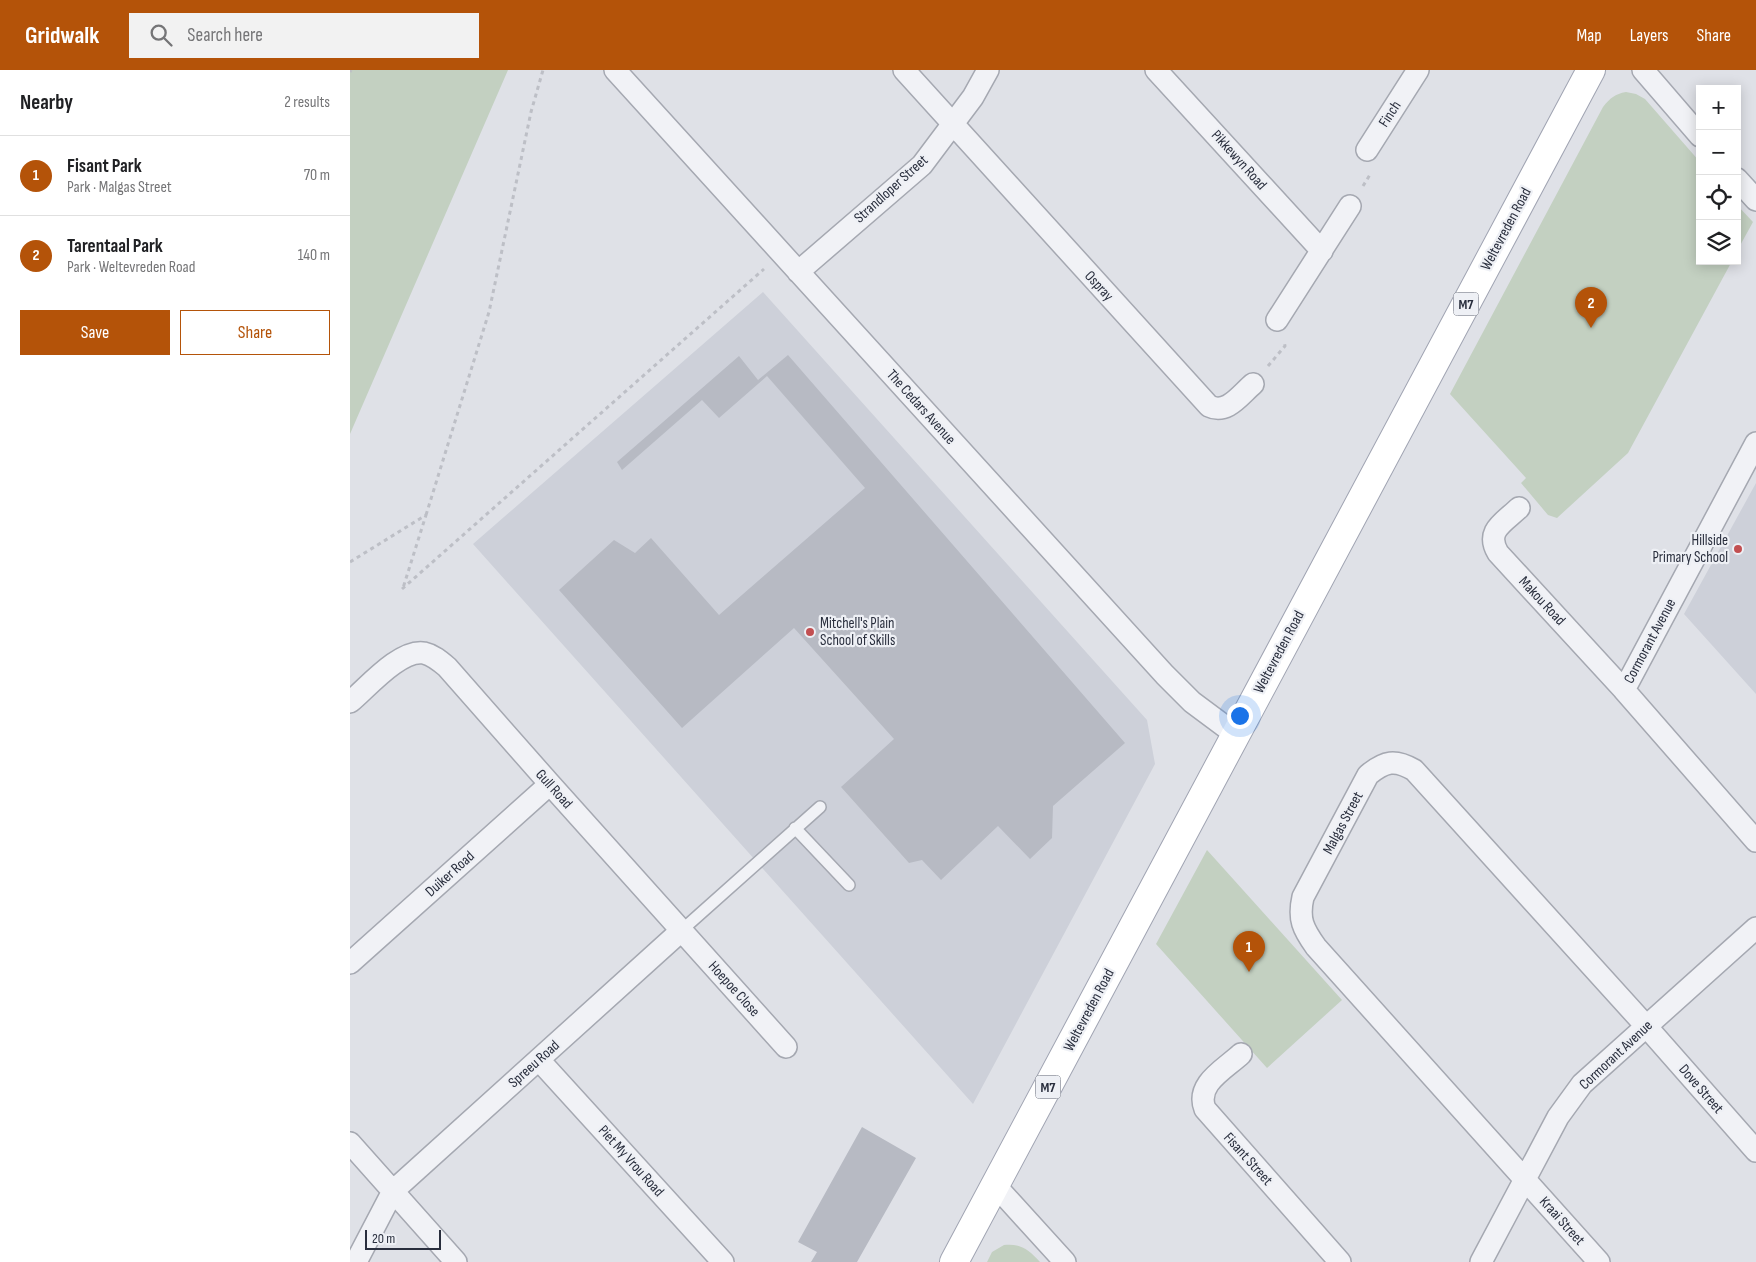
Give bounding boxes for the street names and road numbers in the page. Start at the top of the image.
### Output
street label: Finch [1375,97,1405,131]
street label: Pikkewyn Road [1207,126,1271,194]
street label: Strandloper Street [850,151,932,227]
street label: Weltevreden Road [1476,184,1536,274]
street label: Ospray [1080,267,1118,305]
road number: M7 [1454,292,1478,315]
street label: The Cedars Avenue [882,366,960,448]
street label: Makou Road [1515,573,1569,629]
street label: Cormorant Avenue [1620,595,1680,687]
street label: Weltevreden Road [1249,607,1309,697]
street label: Gull Road [531,765,577,813]
street label: Malgas Street [1319,788,1368,858]
street label: Duiker Road [421,847,479,901]
street label: Hoepoe Close [704,957,764,1021]
street label: Weltevreden Road [1059,965,1119,1055]
street label: Cormorant Avenue [1575,1016,1657,1094]
street label: Spreeu Road [504,1036,564,1092]
street label: Dove Street [1674,1060,1728,1118]
road number: M7 [1036,1076,1060,1098]
street label: Piet My Vrou Road [594,1121,668,1201]
street label: Fisant Street [1219,1129,1277,1190]
street label: Kraai Street [1535,1193,1589,1250]

